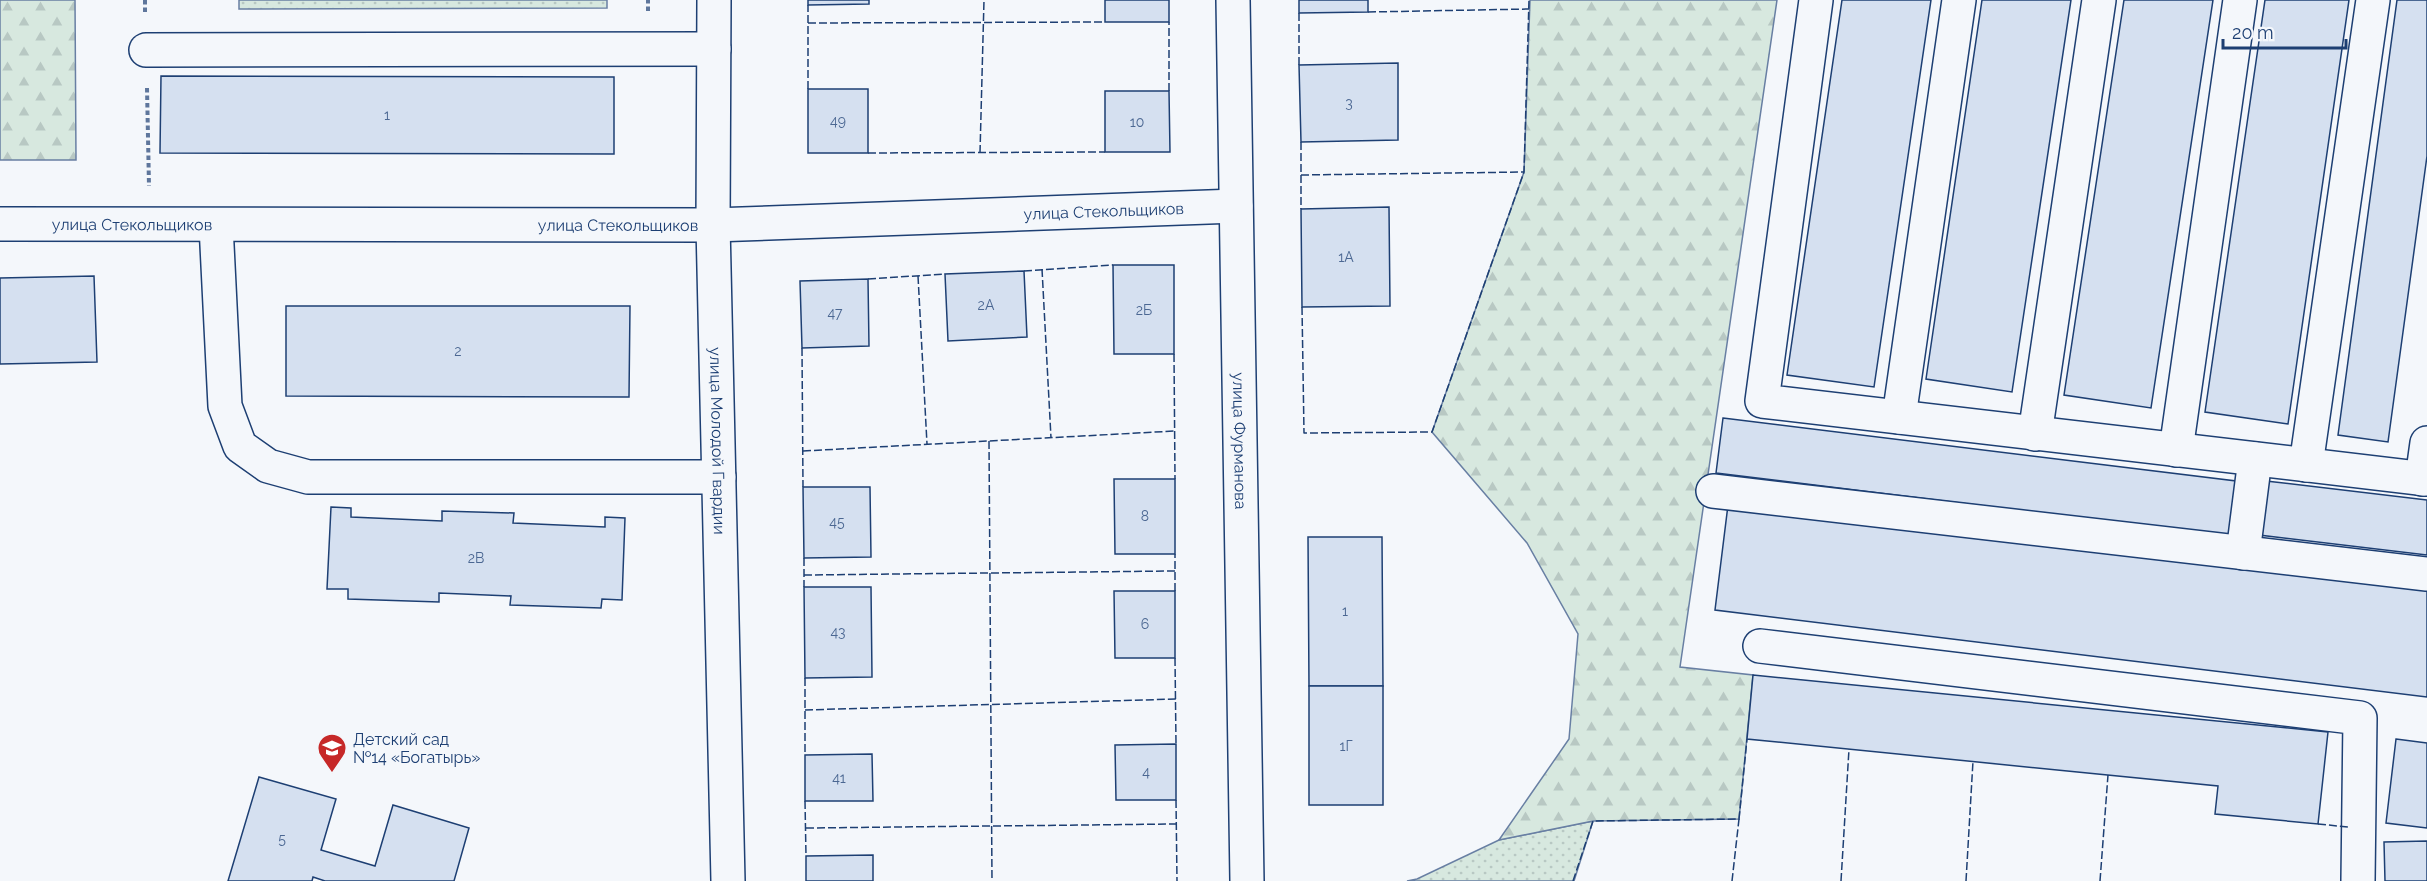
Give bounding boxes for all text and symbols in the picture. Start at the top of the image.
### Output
scale bar [2223,12,2346,50]
text: 20 m [2232,22,2274,43]
house number: 3 [1345,95,1353,111]
house number: 1 [384,107,390,123]
house number: 49 [830,113,846,129]
house number: 10 [1130,114,1144,130]
street label: улица Стекольщиков [1023,199,1184,224]
street label: улица Стекольщиков [52,215,212,234]
street label: улица Стекольщиков [538,216,698,235]
house number: 1А [1338,249,1354,265]
house number: 2А [978,297,995,313]
house number: 2Б [1136,302,1152,318]
house number: 47 [827,305,843,321]
house number: 2 [454,343,462,359]
street label: улица Молодой Гвардии [706,347,729,535]
street label: улица Фурманова [1229,372,1250,510]
house number: 8 [1141,508,1149,524]
house number: 45 [829,514,845,530]
house number: 2В [468,550,484,566]
house number: 1 [1342,603,1348,619]
house number: 6 [1141,616,1149,632]
house number: 43 [830,624,846,640]
place label: Детский сад №14 «Богатырь» [353,730,480,767]
school or university icon: Детский сад №14 «Богатырь» [316,732,348,774]
house number: 1Г [1339,738,1353,754]
house number: 4 [1142,764,1150,780]
house number: 41 [832,770,846,786]
house number: 5 [278,831,286,847]

